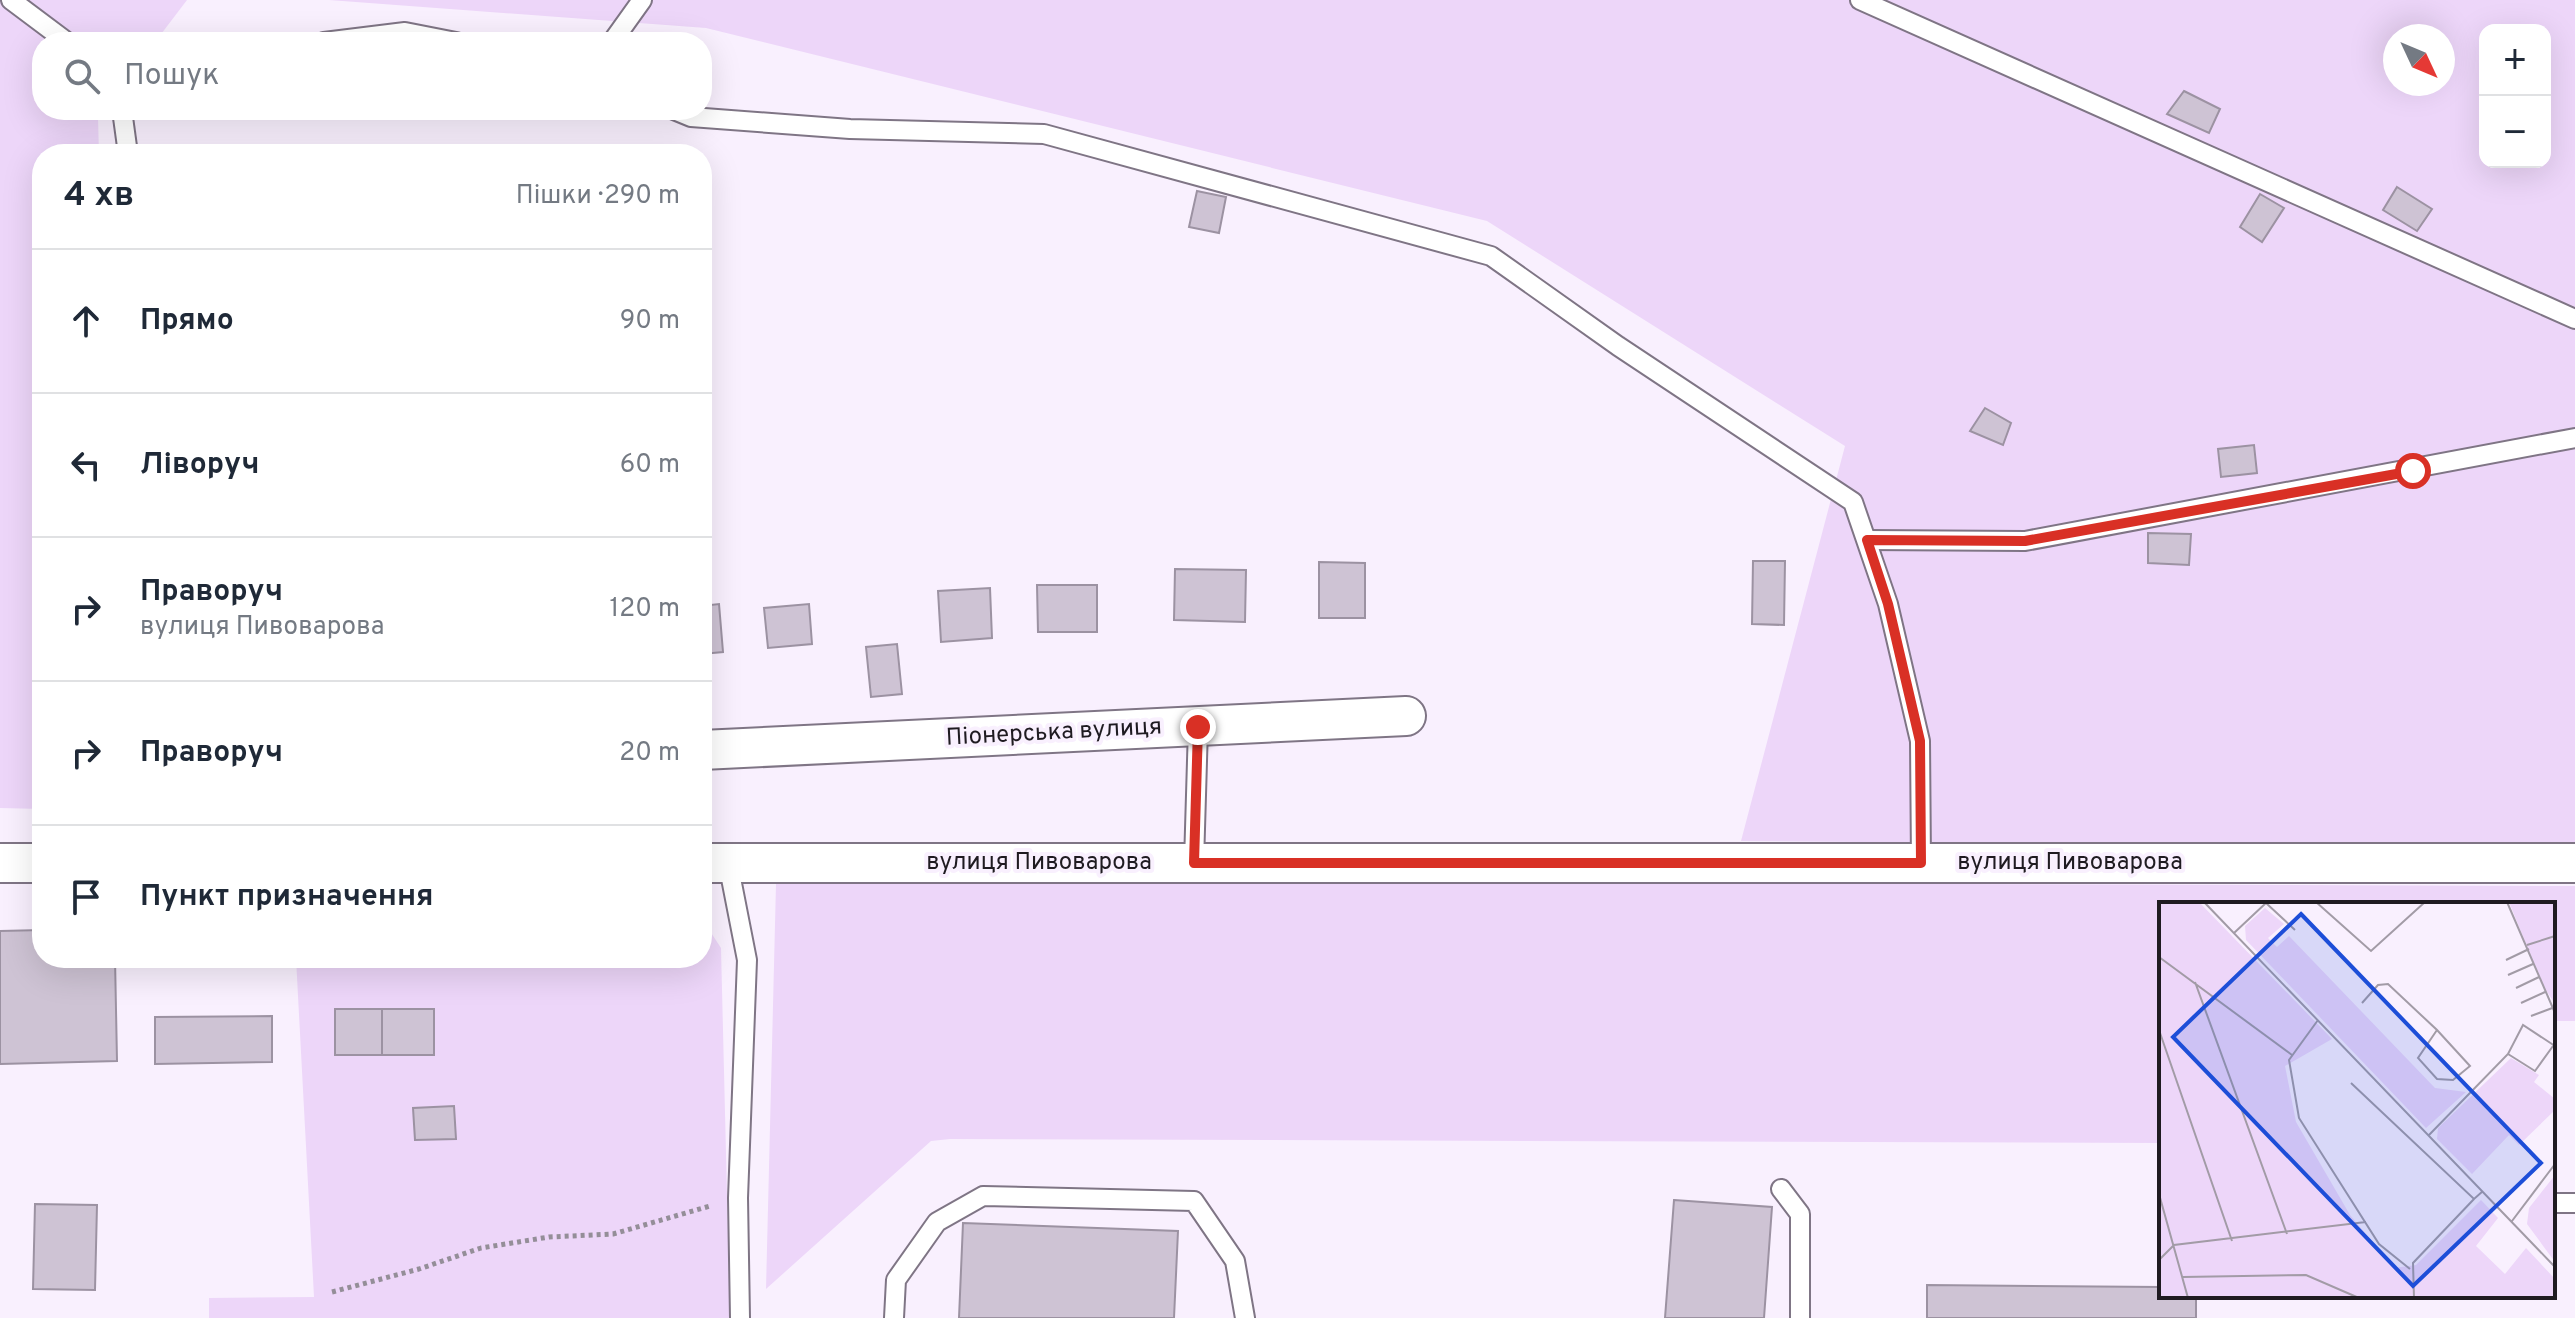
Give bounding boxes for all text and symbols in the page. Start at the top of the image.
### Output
north arrow [2383,24,2455,96]
map controls [2479,24,2551,168]
button: + [2479,24,2551,96]
search box [32,32,712,120]
icon: search [60,54,104,98]
text: Пошук [124,58,219,95]
button: − [2479,96,2551,168]
text: 4 хв [64,175,134,218]
text: Пішки · 290 m [516,180,680,213]
icon: ahead [64,299,108,343]
text: Прямо [140,303,234,340]
text: 90 m [620,305,680,338]
icon: left [64,443,108,487]
text: Ліворуч [140,447,259,484]
text: 60 m [620,449,680,482]
route start [2395,453,2431,489]
text: Праворуч [140,574,283,611]
icon: right [64,587,108,631]
text: 120 m [610,593,680,626]
text: вулиця Пивоварова [140,611,385,644]
route end [1180,709,1216,745]
street label: Піонерська вулиця [945,712,1163,754]
icon: right [64,731,108,775]
text: Праворуч [140,735,283,772]
text: 20 m [619,737,680,770]
street label: вулиця Пивоварова [926,848,1152,878]
street label: вулиця Пивоварова [1957,848,2183,878]
icon: arrive [64,875,108,919]
text: Пункт призначення [140,879,433,916]
inset map [2159,902,2555,1298]

